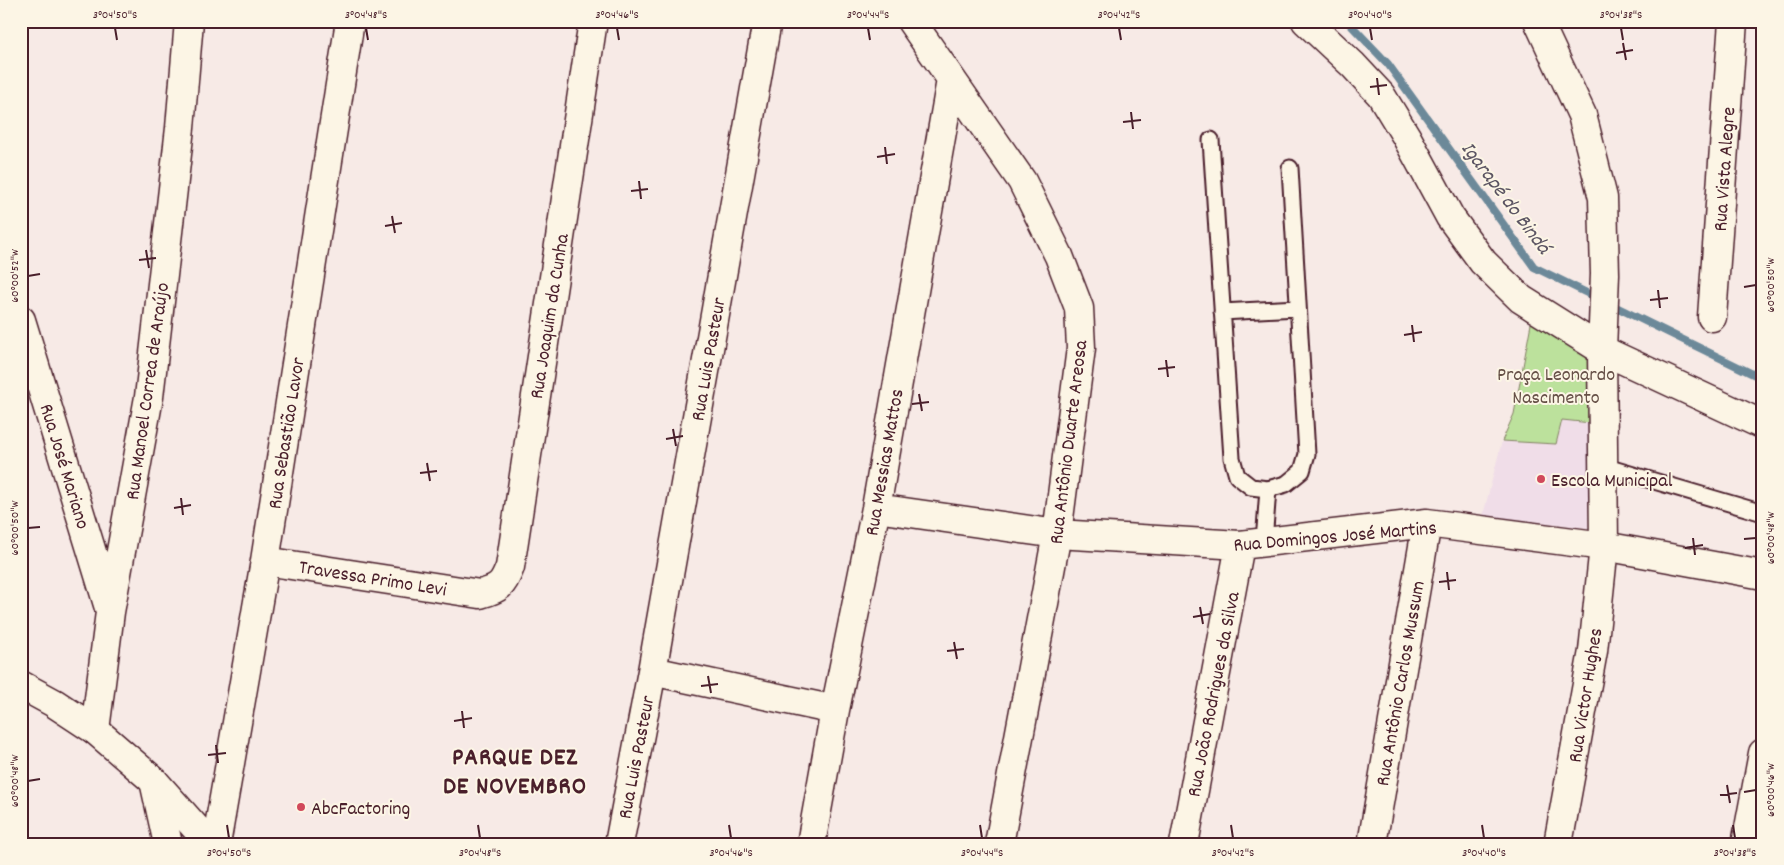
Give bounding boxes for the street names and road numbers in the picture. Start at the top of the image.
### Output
street label: Rua Vista Alegre [1708,106,1744,232]
street label: Rua Joaquim da Cunha [524,231,578,401]
street label: Rua Manoel Correa de Araújo [120,281,178,502]
street label: Rua Luis Pasteur [685,295,735,423]
street label: Rua Antônio Duarte Areosa [1044,338,1096,546]
street label: Rua Sebastião Lavor [262,355,314,511]
street label: Rua Messias Mattos [859,387,913,538]
street label: Rua José Mariano [31,401,96,533]
street label: Rua Domingos José Martins [1232,515,1438,561]
street label: Travessa Primo Levi [297,554,449,606]
street label: Rua Antônio Carlos Mussum [1370,579,1434,788]
street label: Rua João Rodrigues da Silva [1181,589,1249,800]
street label: Rua Victor Hughes [1563,626,1611,765]
street label: Rua Luis Pasteur [612,693,664,822]

